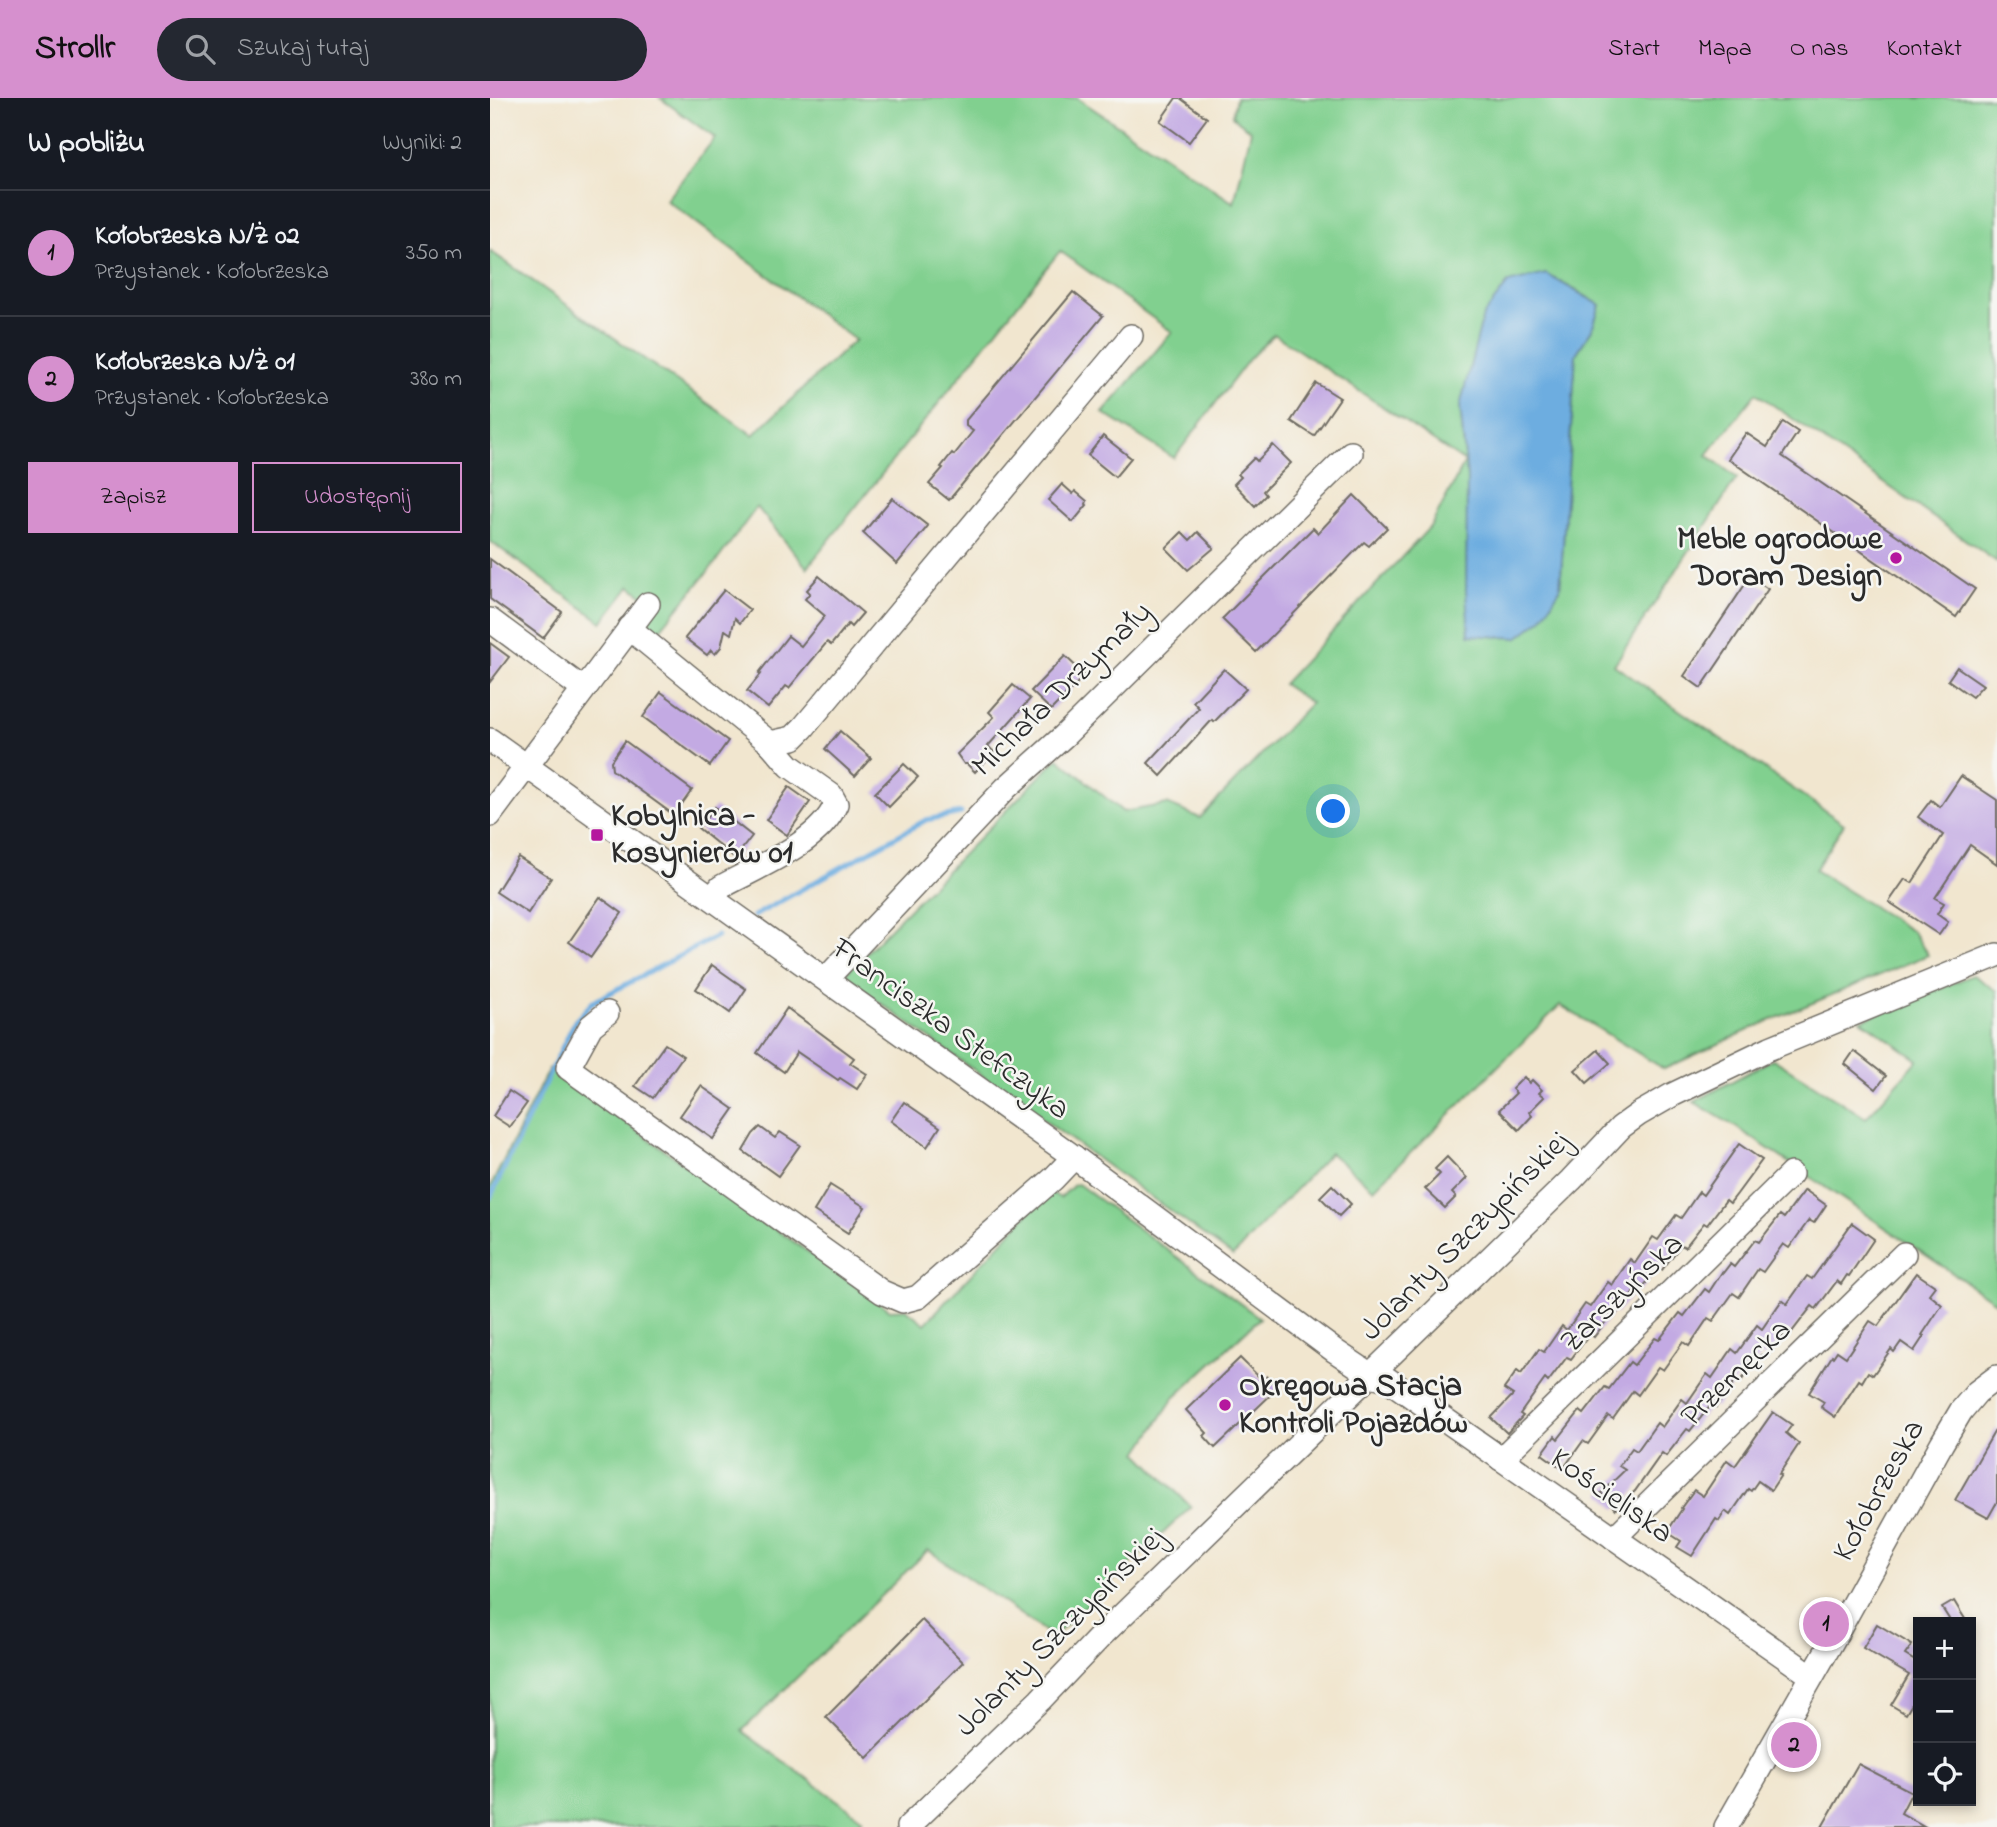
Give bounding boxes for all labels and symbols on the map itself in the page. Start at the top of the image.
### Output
place label: Meble ogrodowe Doram Design [1677,517,1884,602]
marker: Meble ogrodowe Doram Design [1888,550,1904,566]
street label: Michała Drzymały [962,591,1164,789]
place label: Kobylnica - Kosynierów 01 [611,794,793,879]
your location [1316,794,1350,828]
marker: Kobylnica - Kosynierów 01 [589,827,605,843]
street label: Franciszka Stefczyka [820,927,1079,1133]
street label: Jolanty Szczypińskiej [1350,1120,1583,1353]
street label: Zarszyńska [1550,1223,1696,1365]
street label: Przemęcka [1671,1309,1803,1439]
place label: Okręgowa Stacja Kontroli Pojazdów [1239,1364,1468,1448]
marker: Okręgowa Stacja Kontroli Pojazdów [1217,1397,1233,1413]
street label: Kołobrzeska [1822,1411,1938,1571]
street label: Kościeliska [1540,1437,1682,1557]
street label: Jolanty Szczypińskiej [945,1516,1178,1749]
pin: 1 [1803,1598,1849,1650]
pin: 2 [1771,1719,1817,1771]

